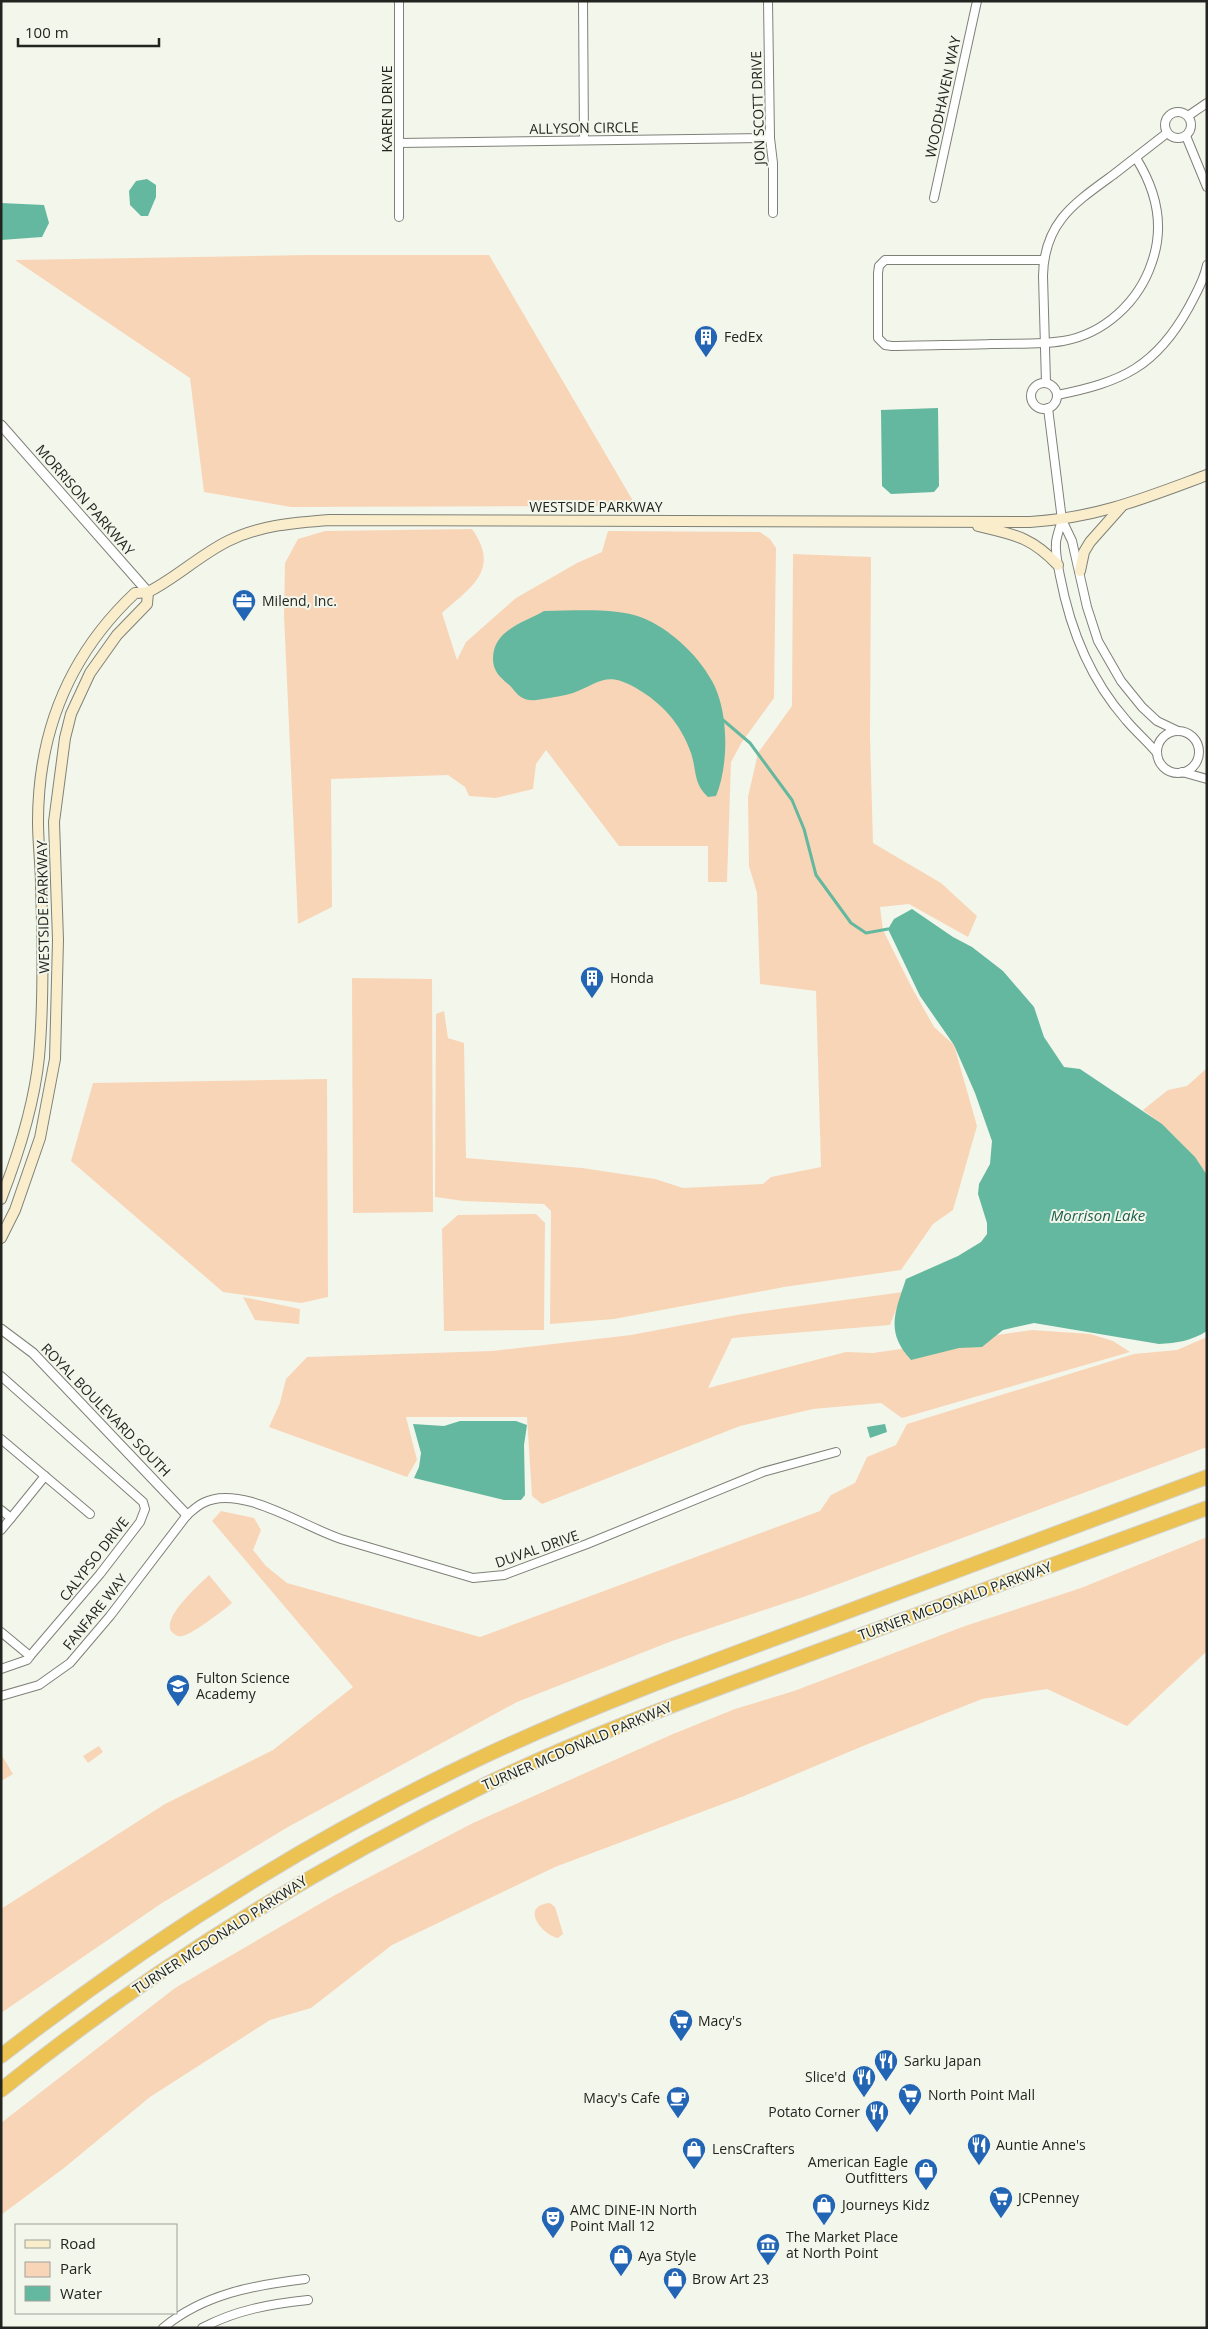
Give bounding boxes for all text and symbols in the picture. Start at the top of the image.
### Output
scale bar [18,15,159,47]
text: 100 m [25,22,69,42]
street label: WOODHAVEN WAY [920,34,965,159]
street label: JON SCOTT DRIVE [746,51,769,167]
street label: KAREN DRIVE [377,66,396,152]
street label: ALLYSON CIRCLE [529,117,639,138]
building icon: FedEx [693,324,719,358]
place label: FedEx [724,327,763,346]
street label: MORRISON PARKWAY [32,440,139,559]
street label: WESTSIDE PARKWAY [529,497,663,516]
office icon: Milend, Inc. [231,588,257,622]
place label: Milend, Inc. [262,591,337,610]
street label: WESTSIDE PARKWAY [32,840,53,974]
building icon: Honda [579,965,605,999]
place label: Honda [610,968,654,987]
water label: Morrison Lake [1051,1205,1146,1225]
street label: ROYAL BOULEVARD SOUTH [37,1339,175,1481]
street label: CALYPSO DRIVE [55,1513,133,1605]
street label: DUVAL DRIVE [492,1525,581,1572]
street label: TURNER MCDONALD PARKWAY [856,1557,1054,1644]
street label: FANFARE WAY [58,1570,131,1654]
place label: Fulton Science Academy [196,1668,290,1703]
school or university icon: Fulton Science Academy [165,1673,191,1707]
street label: TURNER MCDONALD PARKWAY [479,1697,675,1794]
street label: TURNER MCDONALD PARKWAY [129,1871,311,1998]
supermarket icon: Macy's [668,2008,694,2042]
place label: Macy's [698,2011,742,2030]
restaurant icon: Sarku Japan [873,2048,899,2082]
place label: Sarku Japan [904,2051,981,2070]
restaurant icon: Slice'd [851,2064,877,2098]
place label: Slice'd [805,2067,846,2086]
supermarket icon: North Point Mall [897,2082,923,2116]
cafe icon: Macy's Cafe [665,2085,691,2119]
place label: North Point Mall [928,2085,1035,2104]
place label: Macy's Cafe [583,2088,660,2107]
restaurant icon: Potato Corner [864,2099,890,2133]
place label: Potato Corner [768,2102,860,2121]
restaurant icon: Auntie Anne's [966,2132,992,2166]
place label: Auntie Anne's [996,2135,1086,2154]
shop icon: LensCrafters [681,2136,707,2170]
place label: LensCrafters [712,2139,795,2158]
place label: American Eagle Outfitters [808,2152,908,2187]
shop icon: American Eagle Outfitters [913,2157,939,2191]
supermarket icon: JCPenney [988,2185,1014,2219]
place label: JCPenney [1016,2188,1080,2207]
shop icon: Journeys Kidz [811,2192,837,2226]
place label: Journeys Kidz [840,2195,930,2214]
place label: AMC DINE-IN North Point Mall 12 [570,2200,697,2235]
theatre icon: AMC DINE-IN North Point Mall 12 [540,2205,566,2239]
legend [15,2224,178,2314]
place label: The Market Place at North Point [786,2227,898,2262]
museum icon: The Market Place at North Point [755,2232,781,2266]
text: Road [60,2233,96,2253]
shop icon: Aya Style [608,2243,634,2277]
place label: Aya Style [638,2246,696,2265]
text: Park [60,2258,91,2278]
shop icon: Brow Art 23 [662,2266,688,2300]
place label: Brow Art 23 [692,2269,769,2288]
text: Water [60,2283,102,2303]

